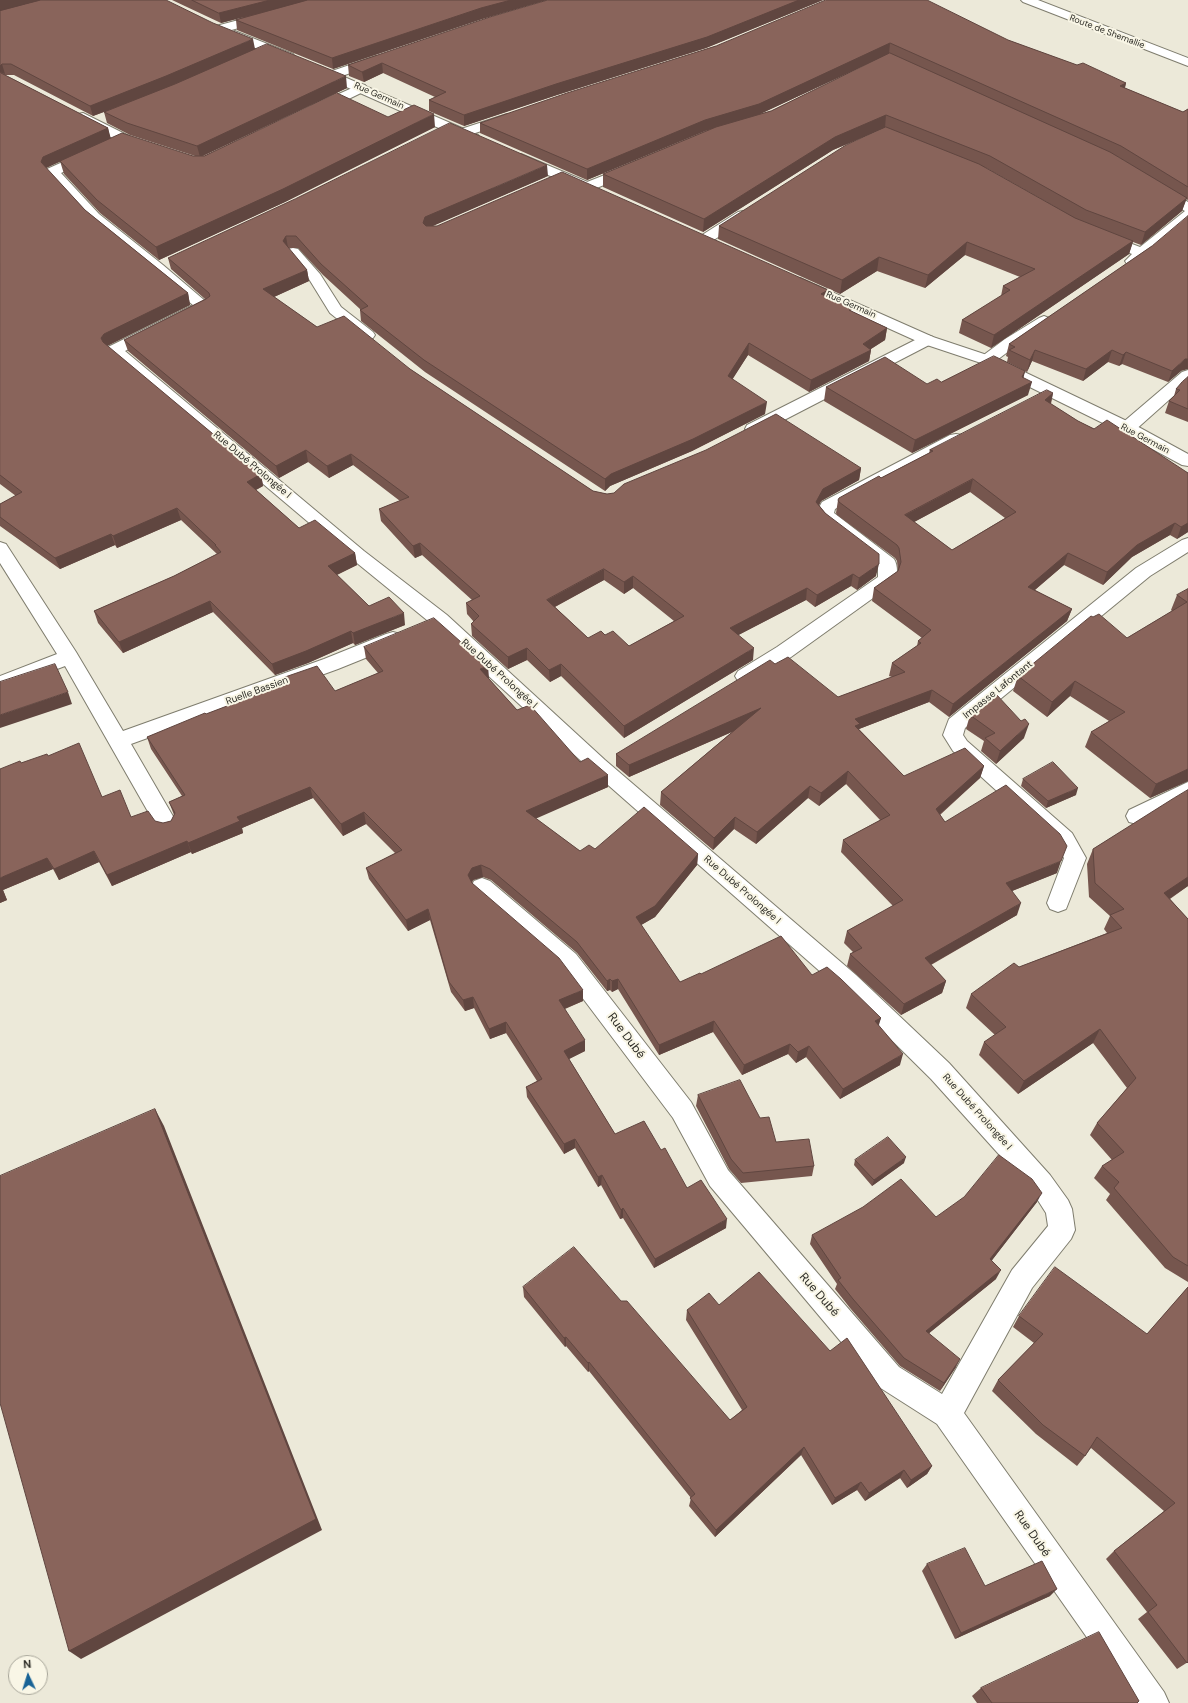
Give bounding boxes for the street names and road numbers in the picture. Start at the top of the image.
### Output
street label: Route de Shemallie [1068,13,1146,51]
street label: Rue Germain [352,80,406,112]
street label: Rue Germain [824,289,878,321]
street label: Rue Germain [1119,422,1171,456]
street label: Rue Dubé Prolongée I [211,429,293,501]
street label: Rue Dubé Prolongée I [459,637,539,711]
street label: Impasse Lafontant [961,658,1035,722]
street label: Ruelle Bassien [224,674,290,708]
street label: Rue Dubé Prolongée I [701,853,783,927]
street label: Rue Dubé [604,1010,648,1062]
street label: Rue Dubé Prolongée I [940,1072,1014,1152]
street label: Rue Dubé [796,1270,842,1320]
street label: Rue Dubé [1011,1508,1053,1560]

